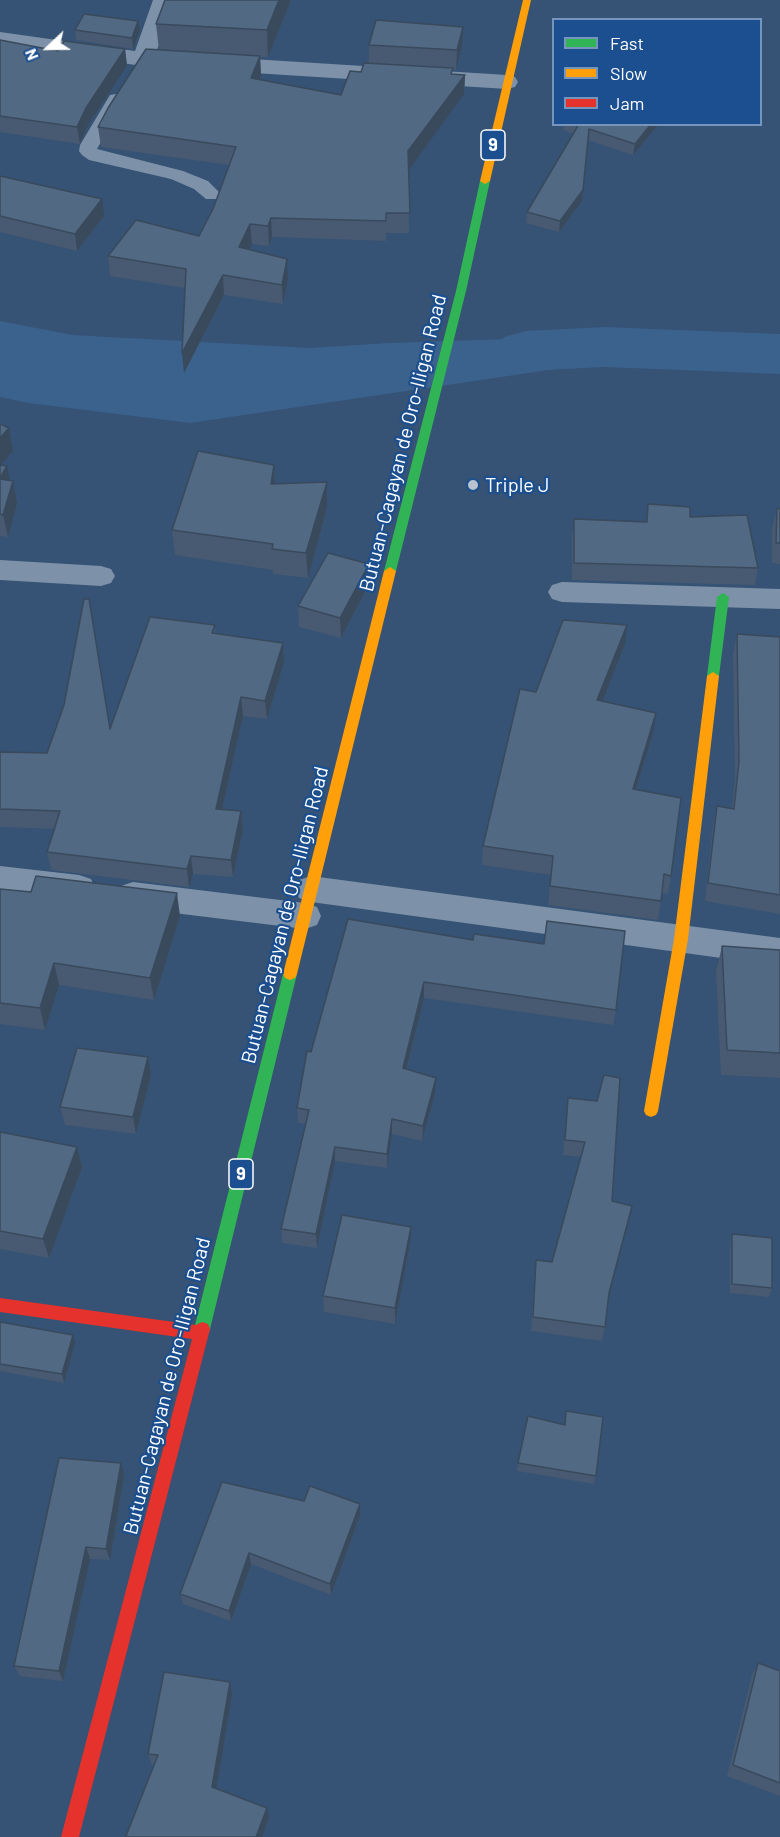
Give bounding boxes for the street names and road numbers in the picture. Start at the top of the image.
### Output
road number: 9 [481,130,505,160]
street label: Butuan-Cagayan de Oro-Iligan Road [354,292,452,594]
street label: Butuan-Cagayan de Oro-Iligan Road [236,764,334,1066]
road number: 9 [229,1159,253,1189]
street label: Butuan-Cagayan de Oro-Iligan Road [118,1235,216,1537]

